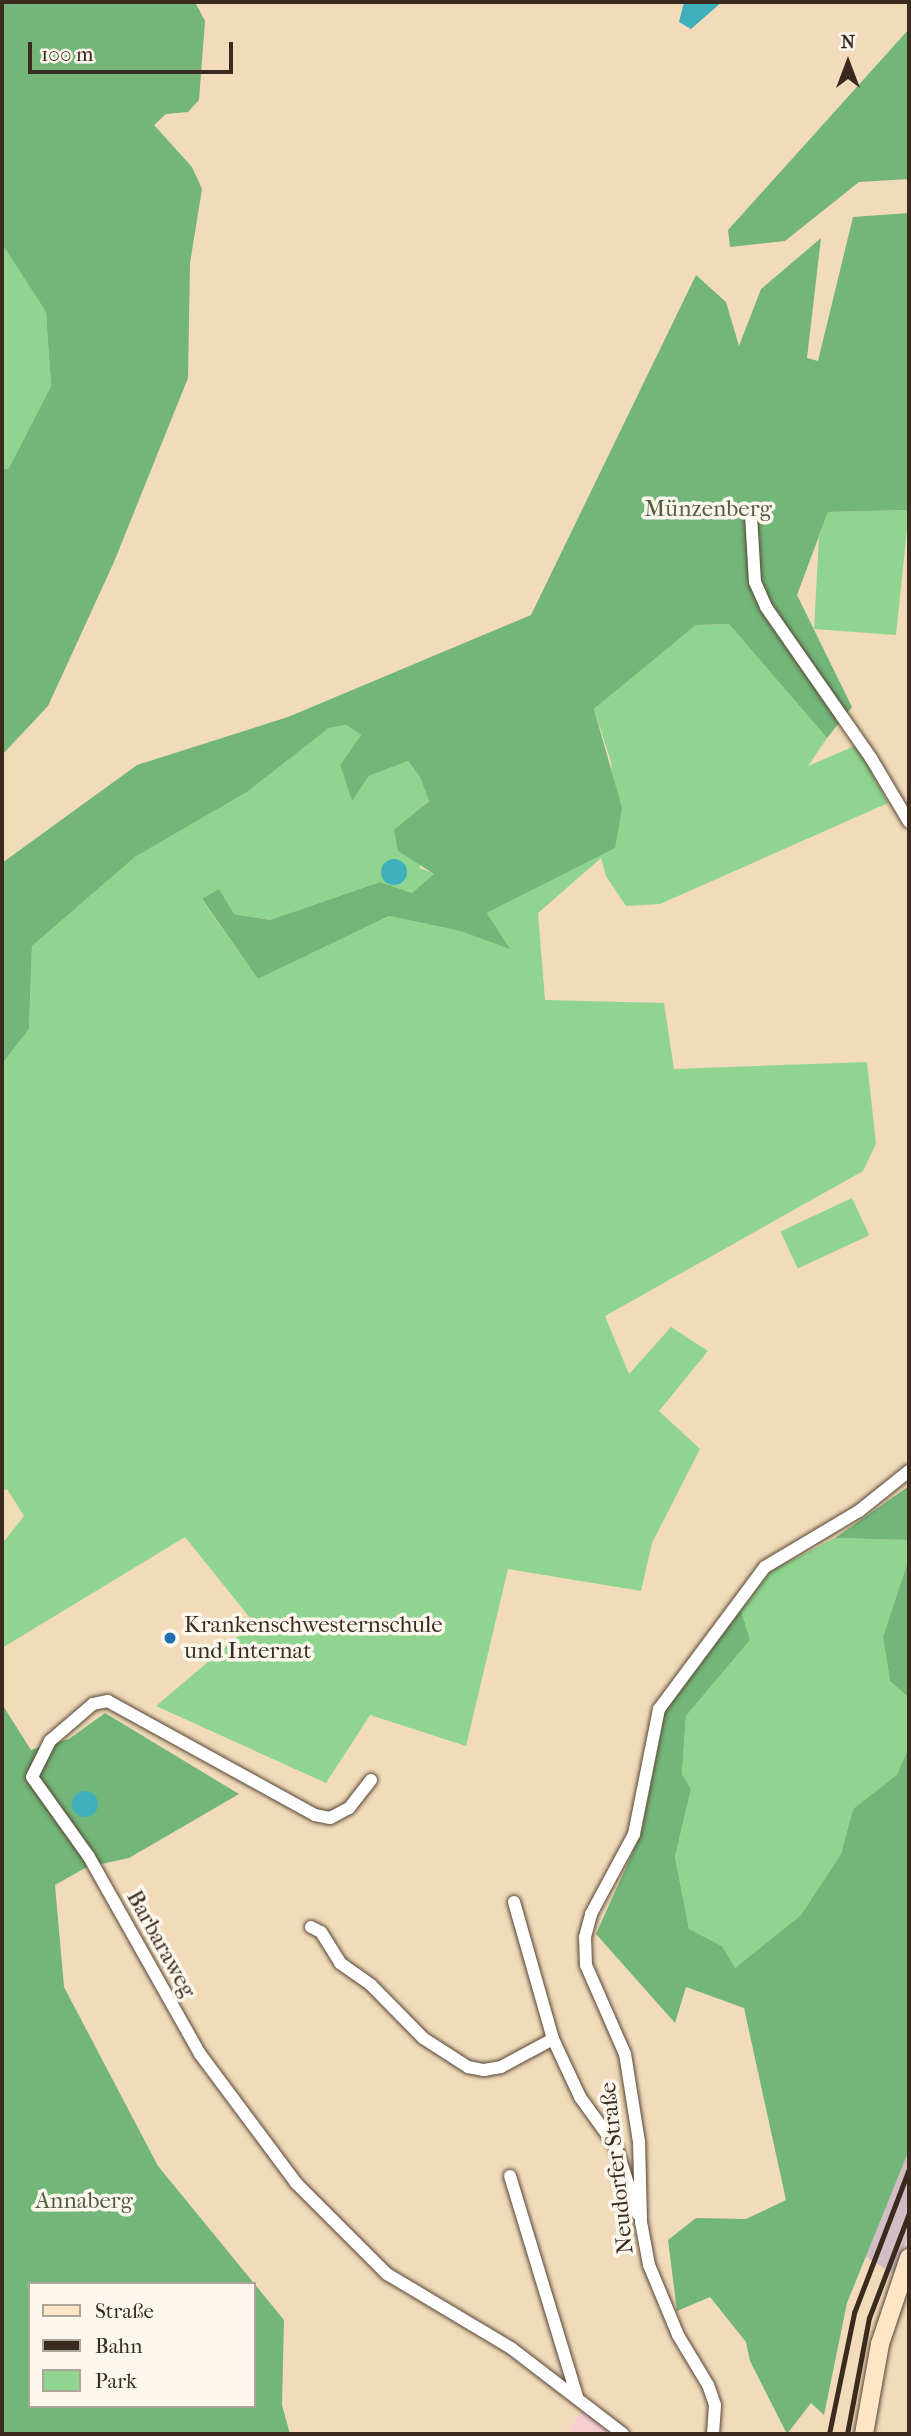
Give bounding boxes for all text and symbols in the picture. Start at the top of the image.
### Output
scale bar [32,28,236,72]
north arrow [813,28,883,98]
text: N [841,31,855,53]
text: 100 m [41,42,94,66]
park label: Münzenberg [644,495,772,523]
place label: Krankenschwesternschule und Internat [184,1611,443,1665]
marker: Krankenschwesternschule und Internat [162,1630,178,1646]
street label: Barbaraweg [120,1886,202,2002]
street label: Neudorfer Straße [594,2081,640,2255]
park label: Annaberg [35,2187,133,2215]
legend [28,2282,256,2408]
text: Straße [95,2299,154,2323]
text: Bahn [95,2334,142,2358]
text: Park [95,2369,137,2393]

